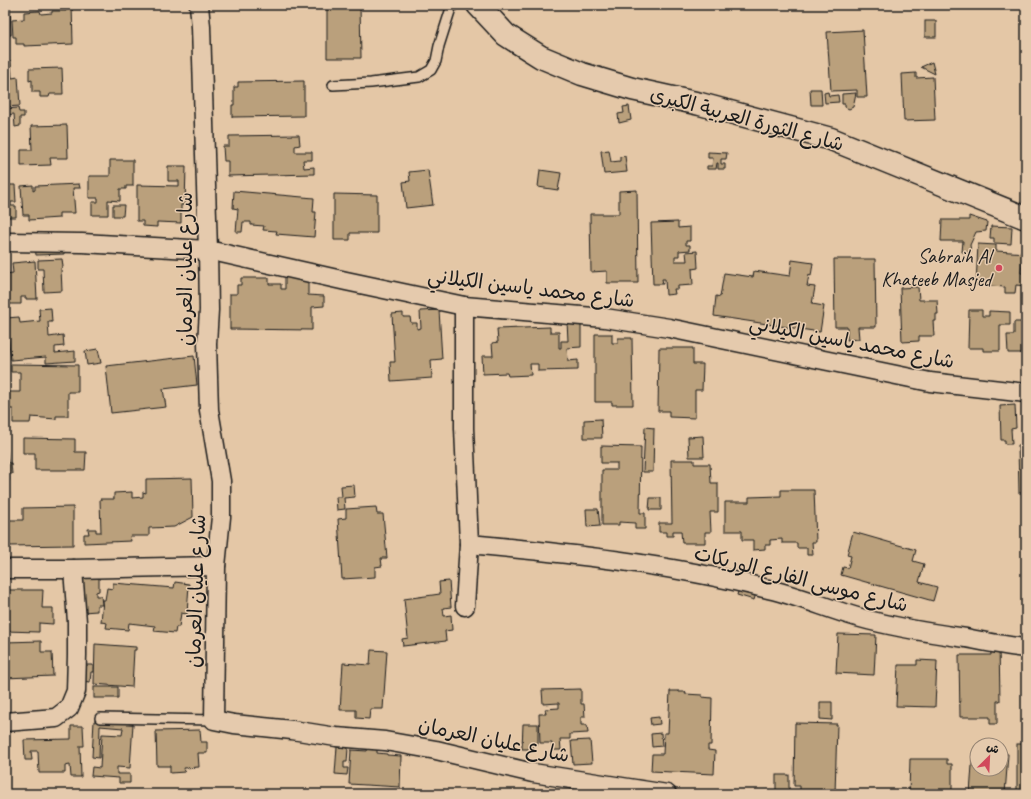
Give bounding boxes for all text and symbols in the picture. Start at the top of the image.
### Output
street label: شارع الثورة العربية الكبرى [647,81,847,158]
street label: شارع عليان العرمان [173,192,199,346]
place label: Sabraih Al Khateeb Masjed [881,244,995,292]
street label: شارع محمد ياسين الكيلاني [426,263,636,318]
marker: Sabraih Al Khateeb Masjed [994,263,1004,273]
street label: شارع محمد ياسين الكيلاني [746,310,957,379]
street label: شارع عليان العرمان [181,514,212,668]
street label: شارع موسى الفارع الوريكات [691,540,911,619]
street label: شارع عليان العرمان [416,712,572,769]
north arrow [969,737,1009,777]
text: ش [985,739,1001,757]

